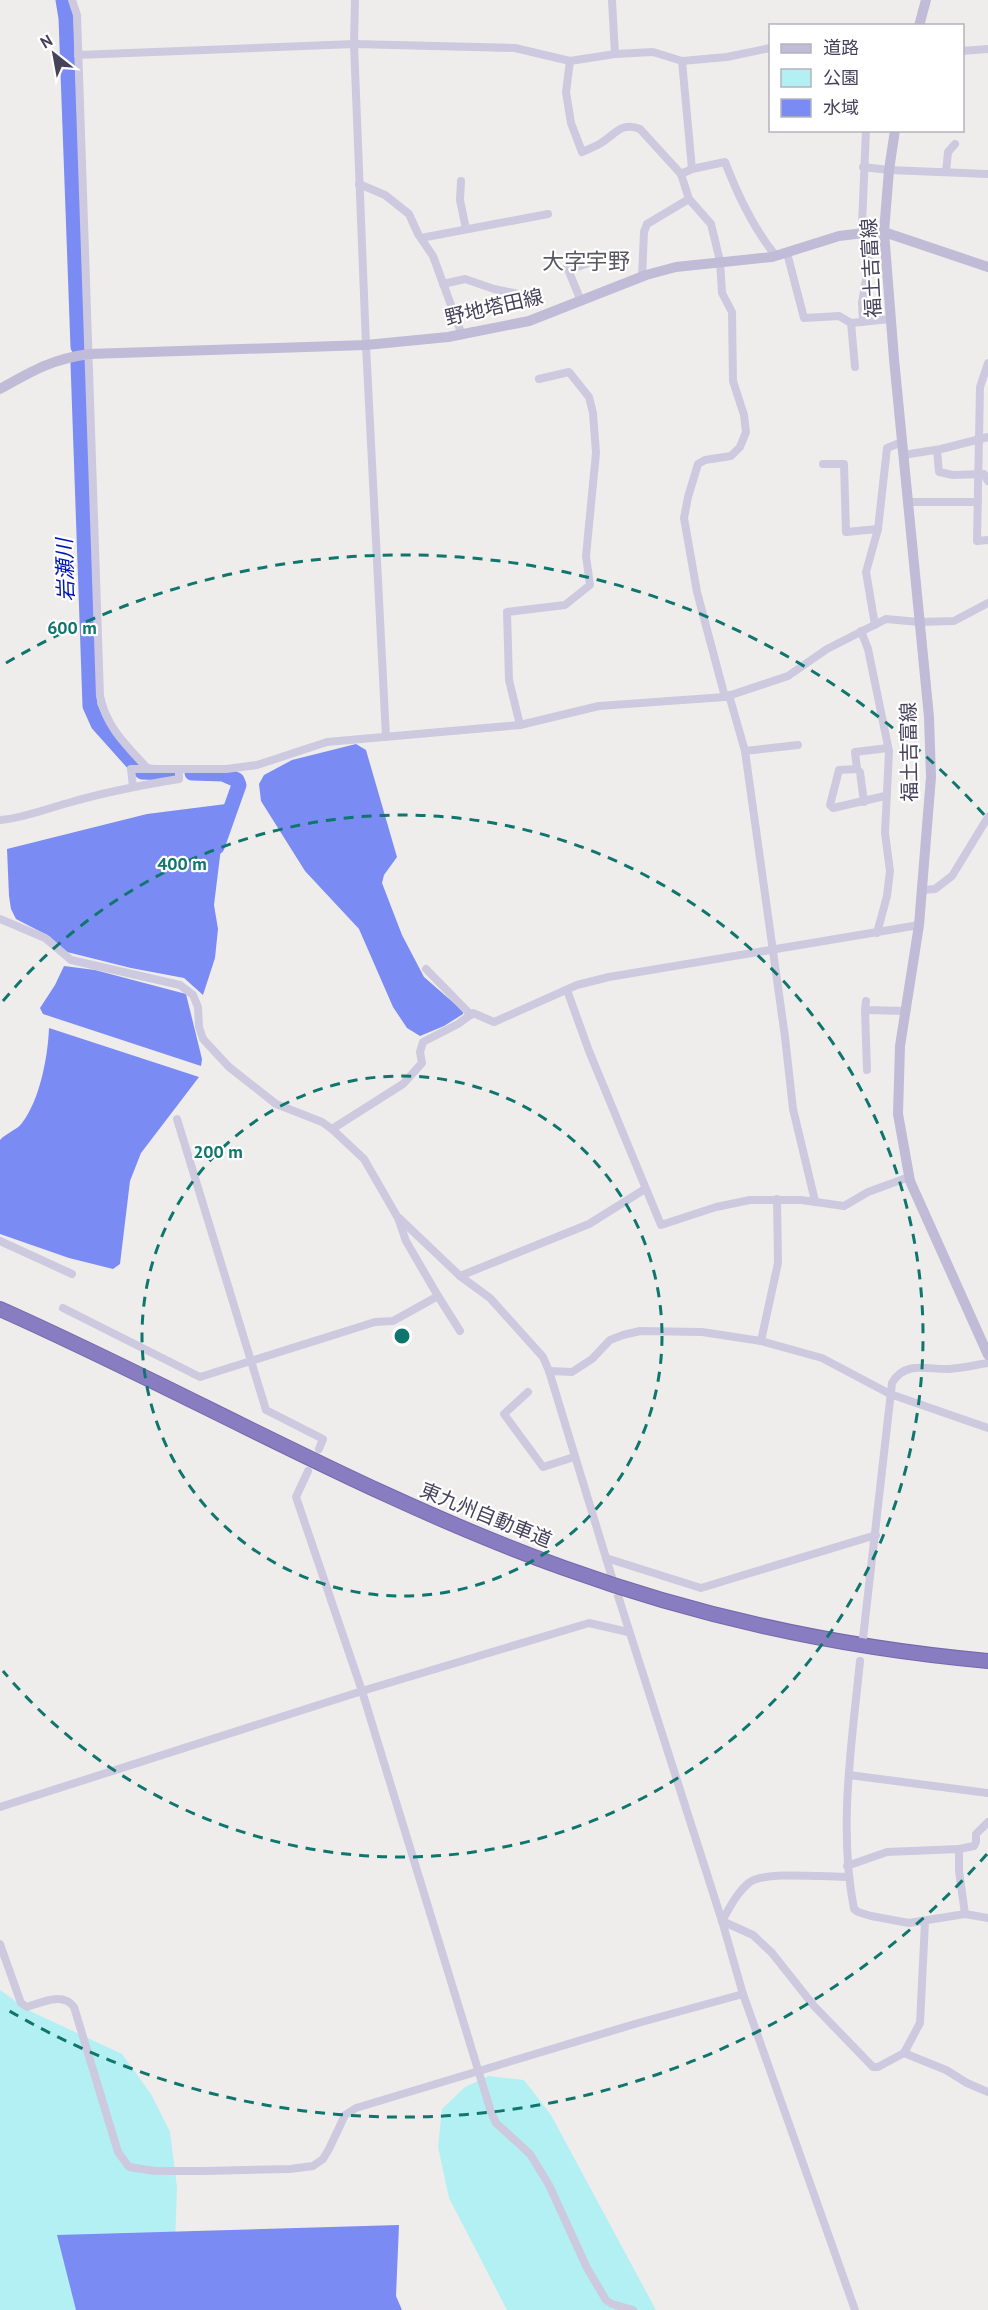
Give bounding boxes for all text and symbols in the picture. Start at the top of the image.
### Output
north arrow [24,24,84,84]
legend [769,24,964,132]
text: N [37,30,56,52]
text: 道路 [823,36,859,59]
text: 公園 [823,66,859,89]
text: 水域 [823,96,859,119]
street label: 福土吉富線 [855,217,887,319]
district label: 大字宇野 [542,247,630,275]
street label: 野地塔田線 [442,283,546,331]
water label: 岩瀬川 [50,536,80,602]
text: 600 m [47,616,97,639]
street label: 福土吉富線 [895,702,923,802]
text: 400 m [157,852,207,875]
text: 200 m [193,1140,243,1163]
centre of rings [392,1326,412,1346]
street label: 東九州自動車道 [416,1477,556,1553]

